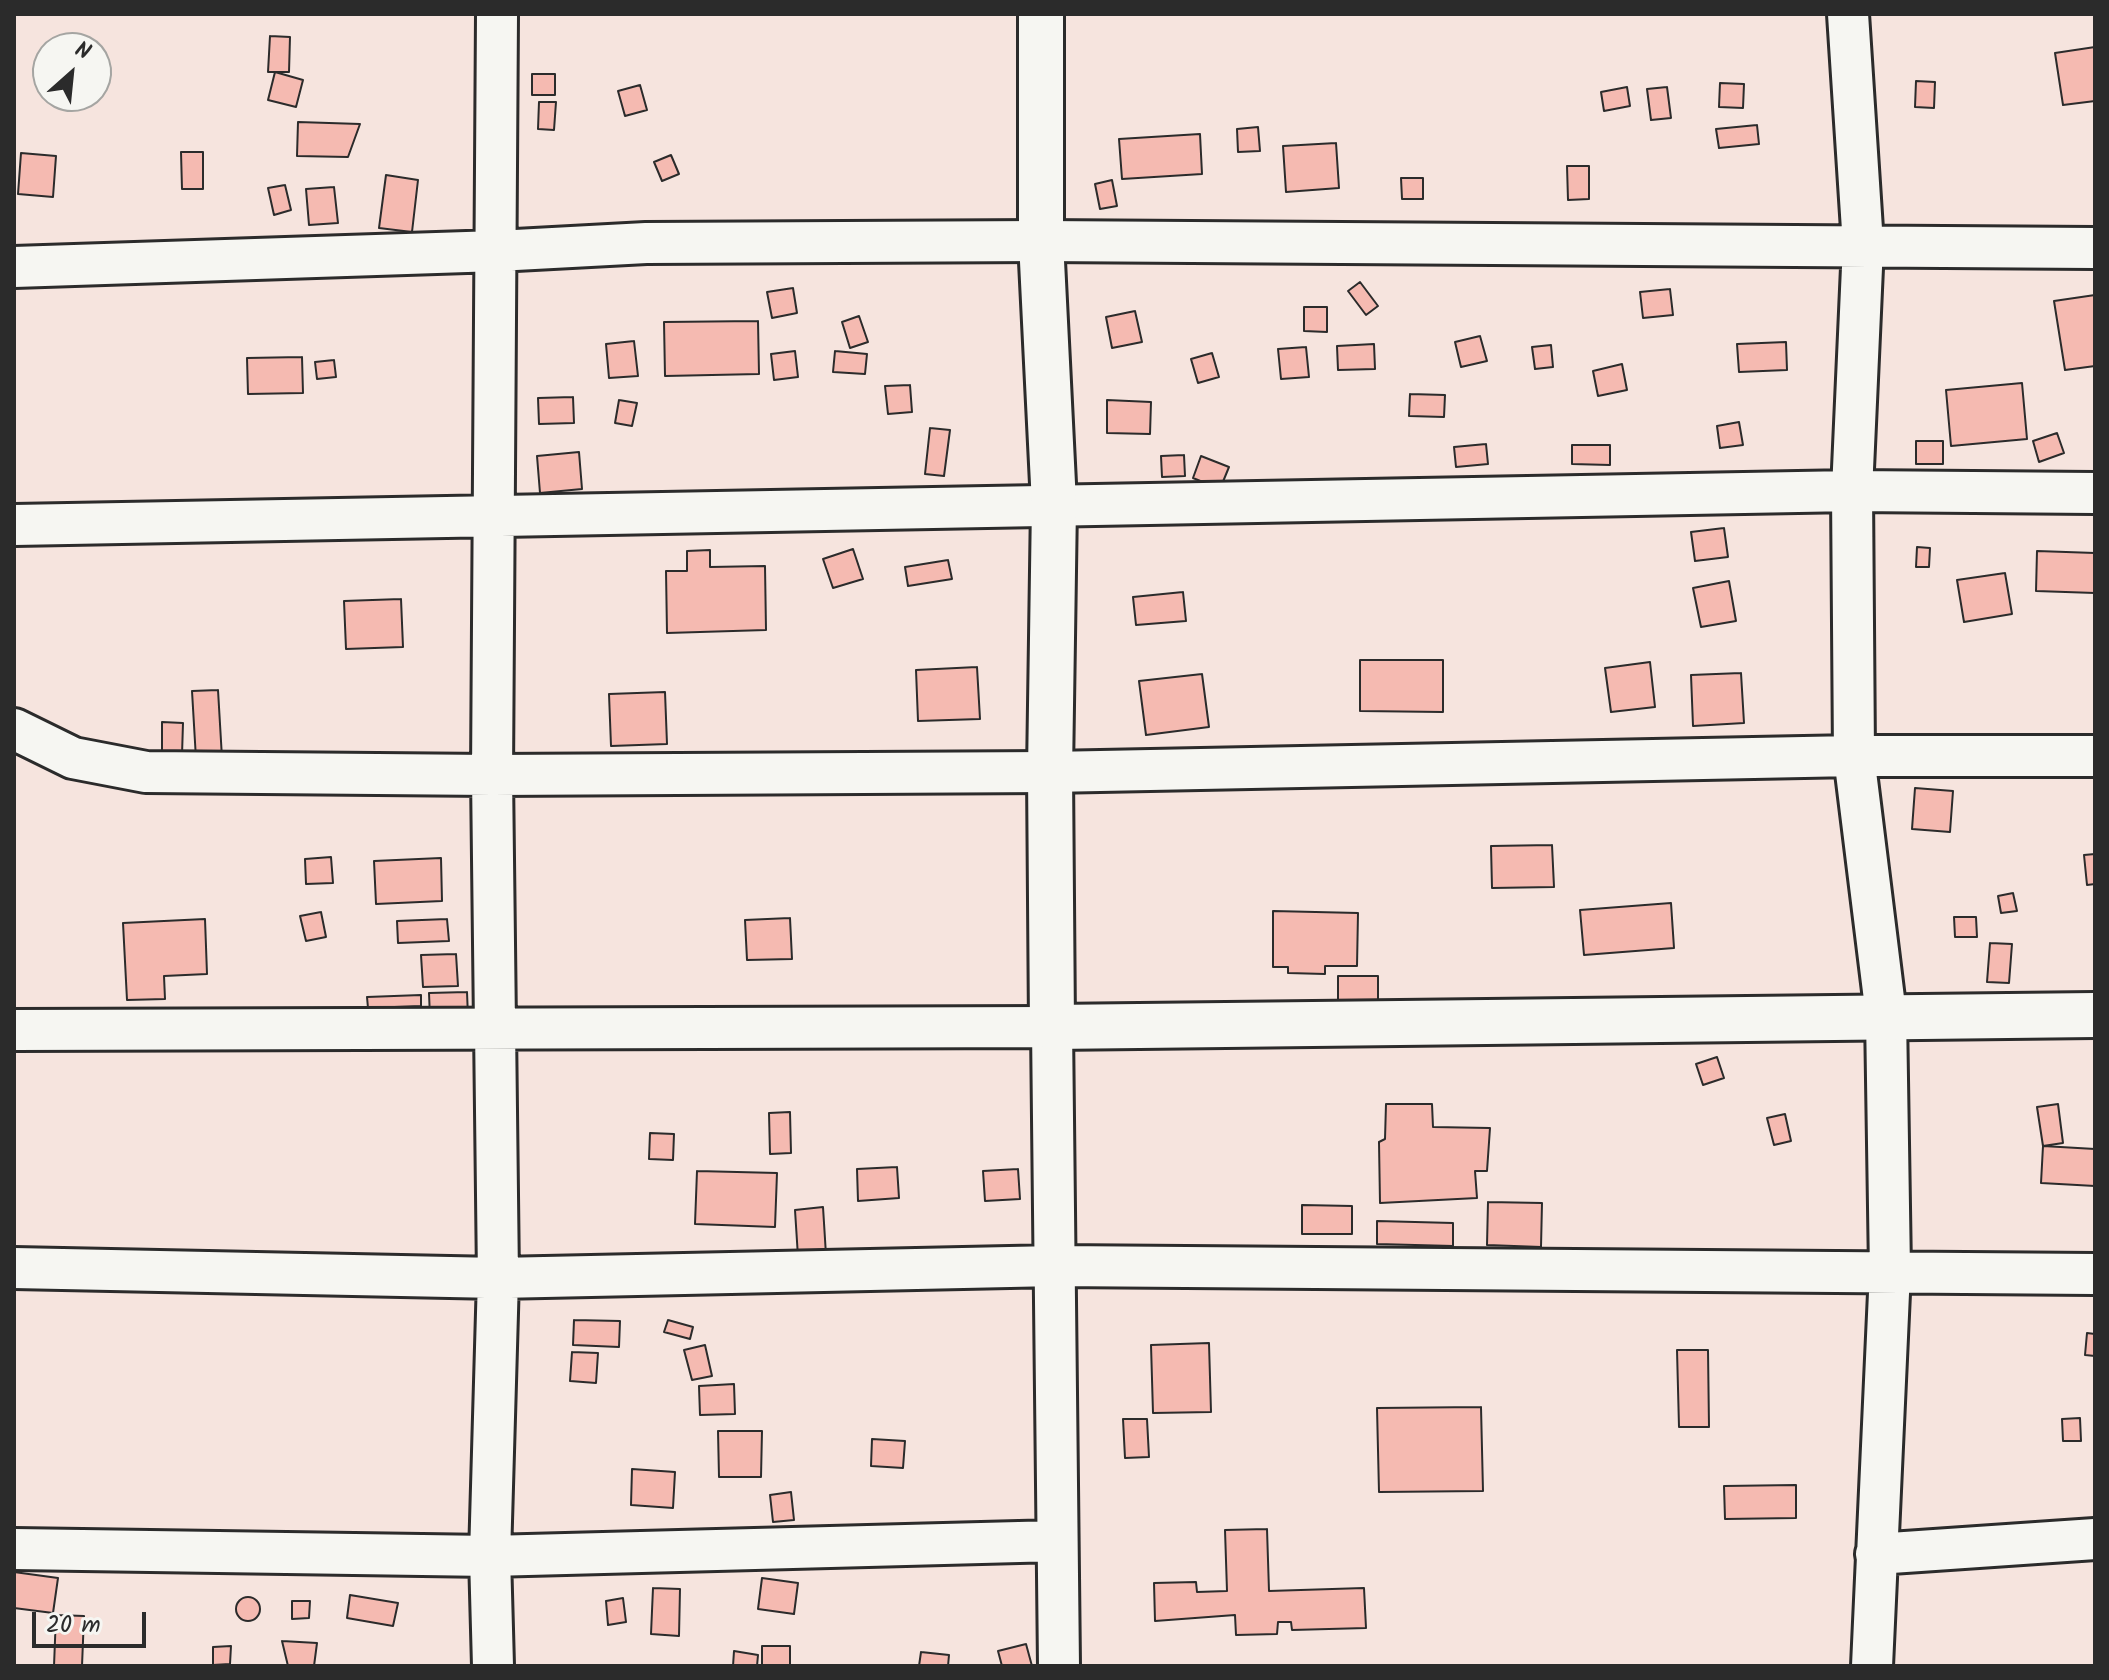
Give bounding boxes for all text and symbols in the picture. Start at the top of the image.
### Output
north arrow [32,32,112,112]
text: N [68,33,96,71]
scale bar [36,1596,150,1646]
text: 20 m [46,1606,101,1645]

